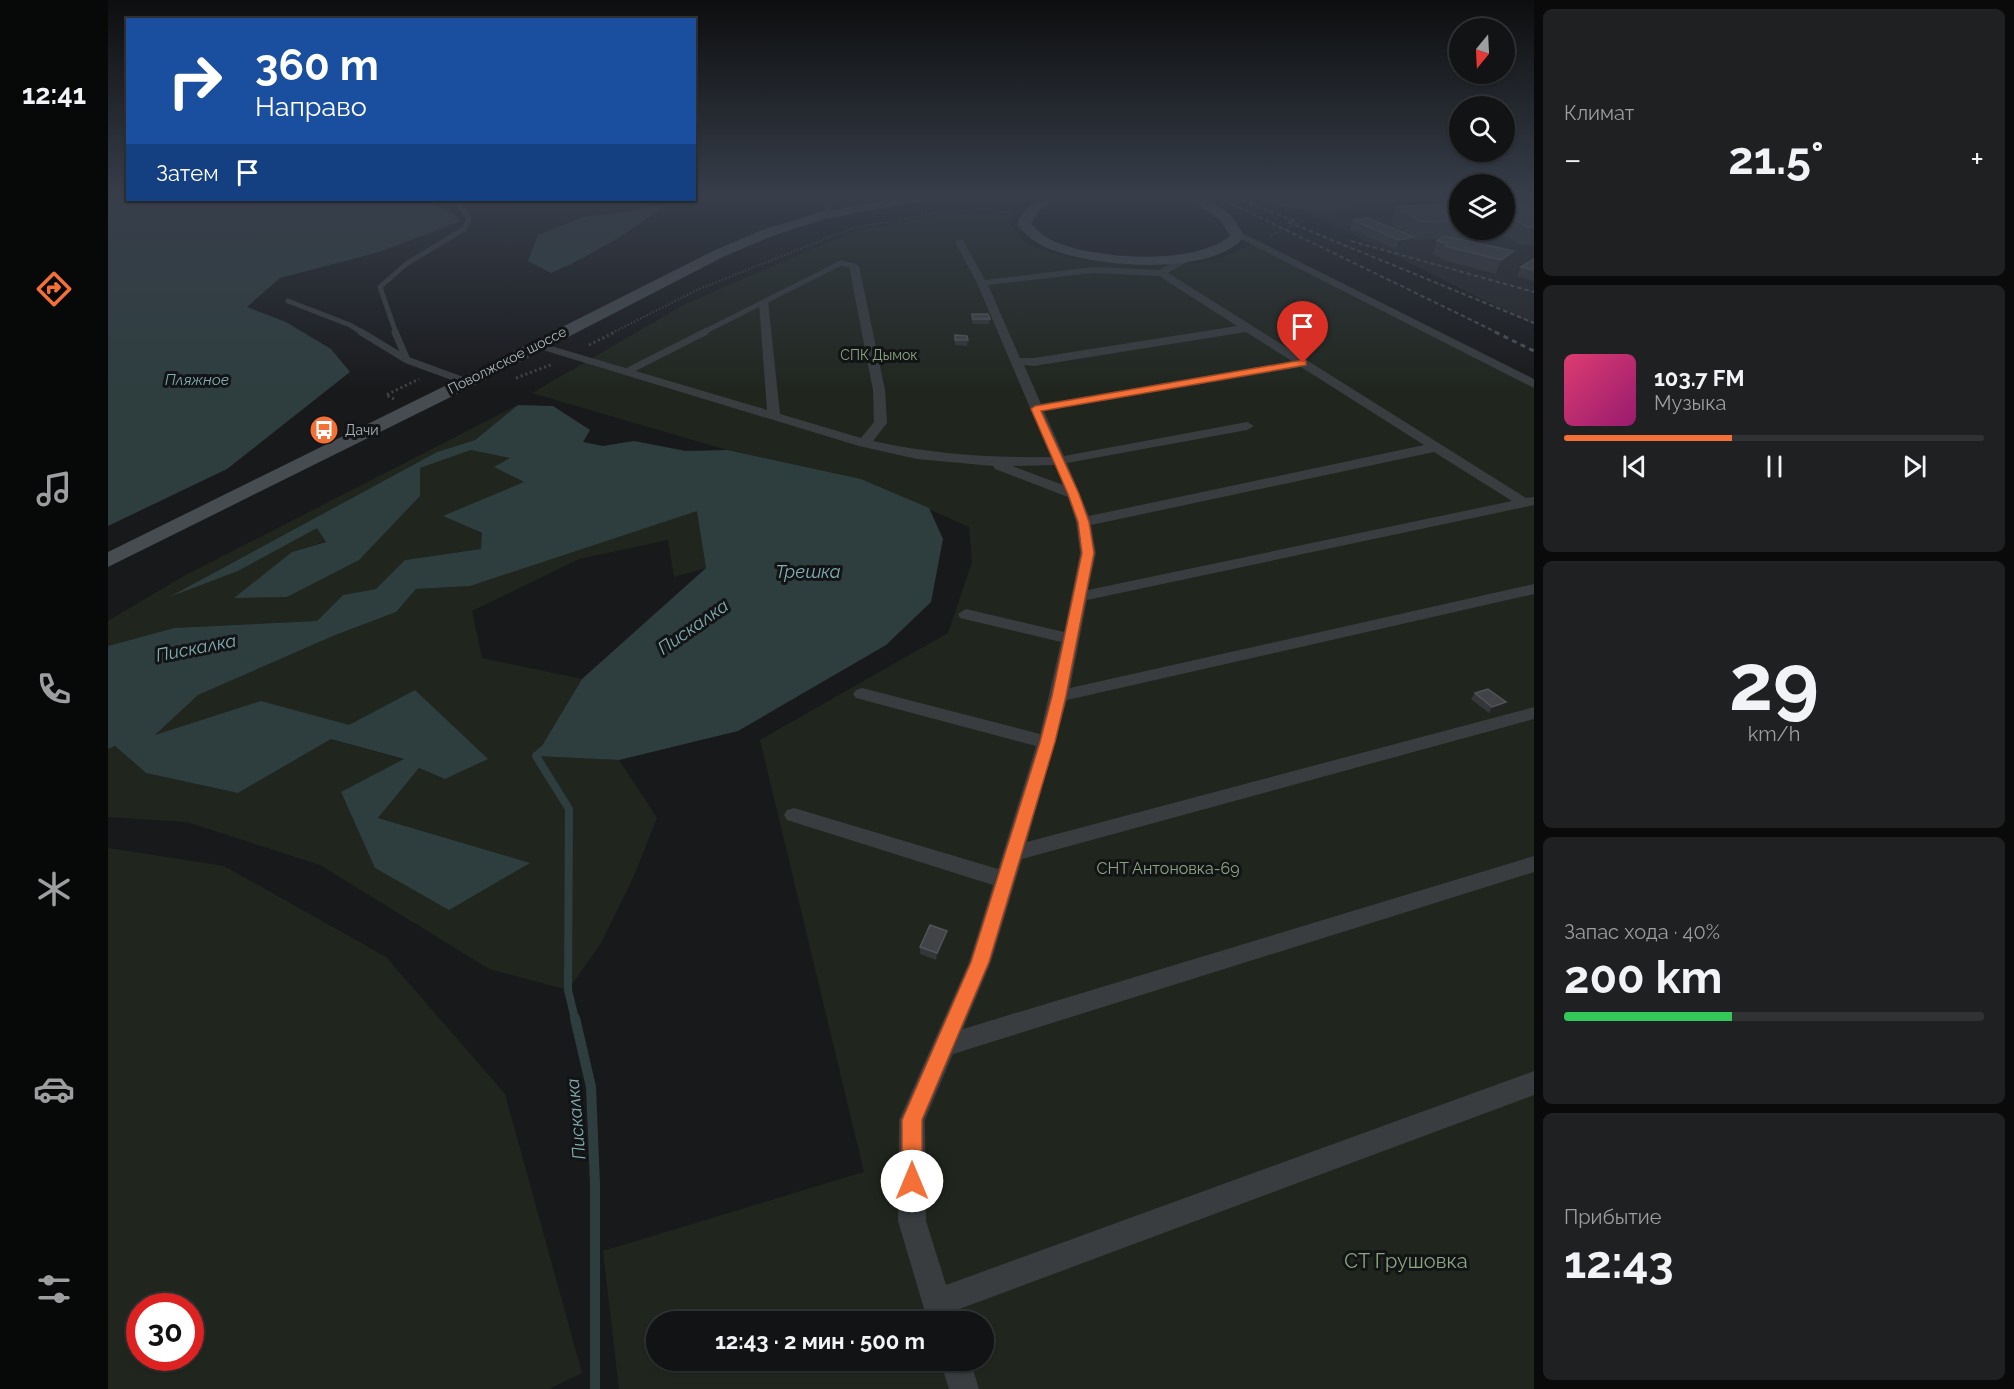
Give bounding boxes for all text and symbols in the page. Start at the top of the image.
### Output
north arrow [1449,18,1515,84]
map controls [1449,18,1515,240]
text: 360 m [255,41,379,90]
icon: right [156,42,234,120]
text: 12:41 [22,79,86,110]
text: Направо [255,91,367,122]
button: search [1449,96,1515,162]
text: Климат [1564,101,1634,125]
text: 21.5° [1728,132,1824,185]
text: − [1564,140,1582,179]
text: + [1970,140,1984,179]
icon: arrive [231,156,264,189]
text: Затем [156,160,219,186]
button: layers [1449,174,1515,240]
icon: directions [33,268,75,310]
pin [1277,301,1328,363]
icon: arrive [1286,310,1319,343]
street label: Поволжское шоссе [445,323,569,397]
park label: СПК Дымок [840,347,918,363]
text: 103.7 FM [1654,365,1744,391]
water label: Пляжное [165,371,229,389]
text: Музыка [1654,391,1726,415]
bus stop icon: Дачи [308,414,340,446]
place label: Дачи [345,422,379,438]
icon: previous [1618,450,1651,483]
icon: pause [1758,450,1791,483]
icon: next [1898,450,1931,483]
icon: music [33,468,75,510]
water label: Трешка [775,561,841,582]
water label: Пискалка [653,595,732,658]
water label: Пискалка [154,629,238,666]
text: 29 [1729,637,1819,728]
icon: phone [33,668,75,710]
text: km/h [1748,722,1800,746]
park label: СНТ Антоновка-69 [1096,859,1240,878]
icon: climate [33,868,75,910]
text: Запас хода · 40% [1564,920,1720,944]
text: 200 km [1564,951,1722,1004]
icon: car [33,1068,75,1110]
water label: Пискалка [561,1077,590,1160]
position arrow [880,1149,944,1213]
text: Прибытие [1564,1205,1661,1229]
text: 12:43 [1564,1236,1674,1289]
park label: СТ Грушовка [1344,1249,1468,1273]
icon: filters [33,1268,75,1310]
speed limit sign: 30 [126,1293,204,1371]
text: 12:43 · 2 мин · 500 m [715,1328,925,1354]

